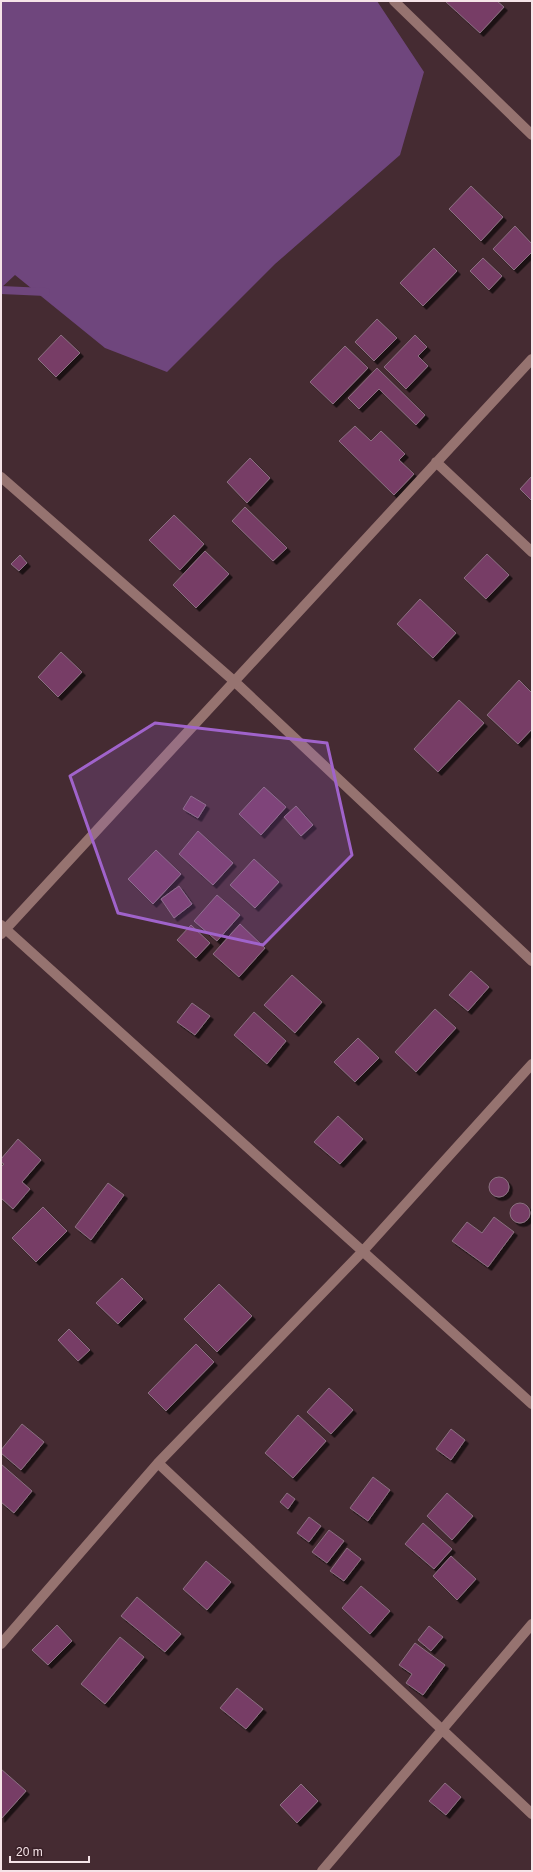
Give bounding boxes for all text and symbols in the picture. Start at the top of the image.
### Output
scale bar [10,1838,89,1864]
text: 20 m [16,1845,43,1859]

